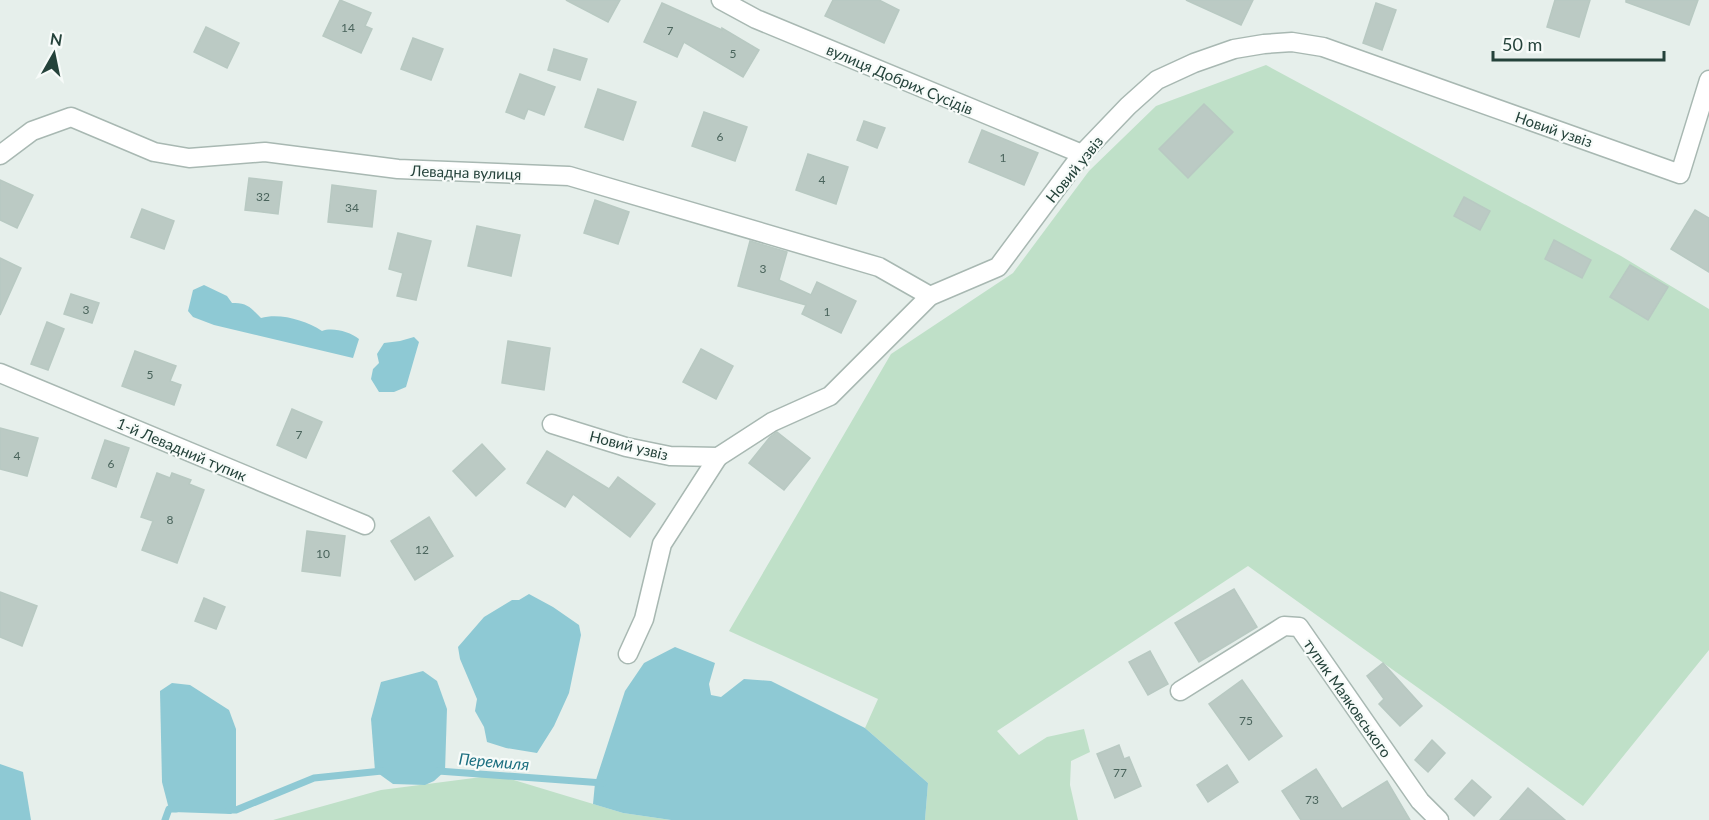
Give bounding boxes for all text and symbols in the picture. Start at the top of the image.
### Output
house number: 14 [341,20,355,35]
house number: 7 [667,23,674,38]
north arrow [24,24,84,84]
scale bar [1493,24,1664,62]
text: N [49,28,64,49]
text: 50 m [1502,33,1542,55]
street label: вулиця Добрих Сусідів [824,40,976,118]
house number: 5 [730,46,737,61]
street label: Новий узвіз [1513,107,1595,151]
house number: 6 [717,129,724,144]
street label: Новий узвіз [1042,132,1106,206]
house number: 1 [1000,150,1007,165]
street label: Левадна вулиця [409,161,522,183]
house number: 4 [819,172,826,187]
house number: 32 [256,189,270,204]
house number: 34 [345,200,359,215]
house number: 3 [760,261,767,276]
house number: 3 [83,302,90,317]
house number: 1 [824,304,831,319]
house number: 5 [147,367,154,382]
street label: 1-й Левадний тупик [114,414,250,485]
house number: 7 [296,427,303,442]
street label: Новий узвіз [588,427,670,464]
house number: 4 [14,448,21,463]
house number: 6 [108,456,115,471]
house number: 8 [167,512,174,527]
house number: 12 [415,542,429,557]
house number: 10 [316,546,330,561]
street label: тупик Маяковського [1300,635,1396,761]
house number: 75 [1239,713,1253,728]
water label: Перемиля [458,748,530,774]
house number: 77 [1113,765,1127,780]
house number: 73 [1305,792,1319,807]

